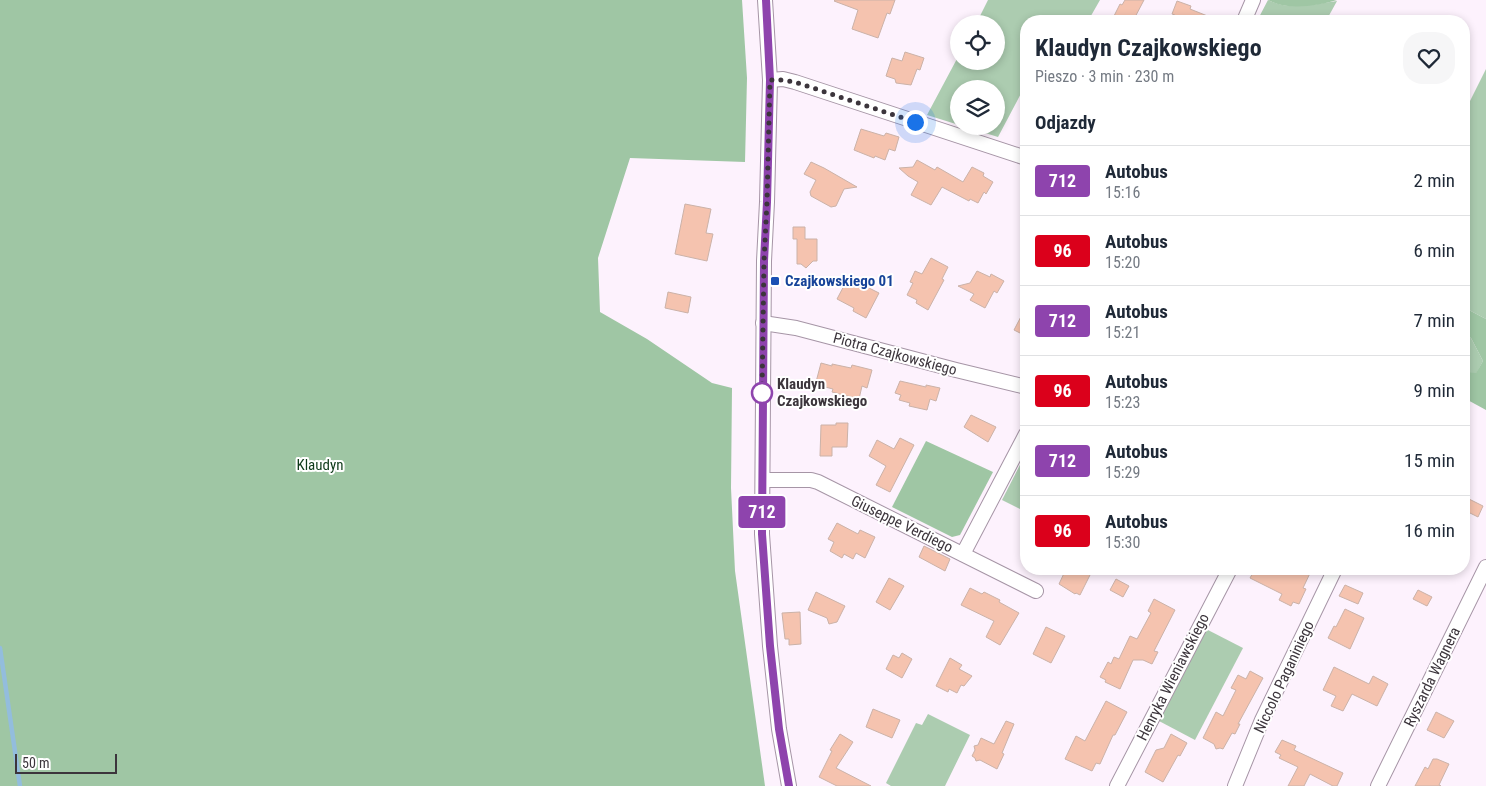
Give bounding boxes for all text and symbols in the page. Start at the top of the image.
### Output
map controls [950,15,1005,135]
button: locate [950,15,1005,70]
button: heart [1403,32,1455,84]
text: Klaudyn Czajkowskiego [1035,34,1262,62]
text: Pieszo · 3 min · 230 m [1035,67,1174,86]
button: layers [950,80,1005,135]
your location [903,110,928,135]
text: Odjazdy [1035,111,1096,134]
text: Autobus [1105,160,1168,183]
text: 2 min [1413,169,1455,192]
text: 712 [1049,170,1076,191]
text: 15:16 [1105,183,1140,202]
text: Autobus [1105,230,1168,253]
text: 6 min [1413,239,1455,262]
text: 96 [1053,240,1072,261]
text: 15:20 [1105,253,1140,272]
place label: Czajkowskiego 01 [785,272,894,290]
marker: Czajkowskiego 01 [769,275,781,287]
text: Autobus [1105,300,1168,323]
text: 7 min [1413,309,1455,332]
text: 712 [1049,310,1076,331]
text: 15:21 [1105,323,1140,342]
street label: Piotra Czajkowskiego [831,329,959,379]
text: Autobus [1105,370,1168,393]
place label: Klaudyn Czajkowskiego [777,375,867,410]
text: 9 min [1413,379,1455,402]
text: 96 [1053,380,1072,401]
marker: Klaudyn Czajkowskiego [751,382,773,404]
text: 15:23 [1105,393,1140,412]
text: Autobus [1105,440,1168,463]
text: 15 min [1404,449,1455,472]
text: 712 [1049,450,1076,471]
park label: Klaudyn [296,456,344,474]
text: 15:29 [1105,463,1140,482]
street label: Giuseppe Verdiego [848,492,956,556]
line badge: 712 [733,496,791,528]
text: 712 [748,501,776,522]
text: Autobus [1105,510,1168,533]
text: 16 min [1404,519,1455,542]
text: 96 [1053,520,1072,541]
text: 15:30 [1105,533,1140,552]
street label: Henryka Wieniawskiego [1133,610,1213,744]
street label: Niccolo Paganiniego [1250,618,1318,736]
street label: Ryszarda Wagnera [1400,624,1464,730]
scale bar [15,751,118,774]
text: 50 m [22,755,50,771]

